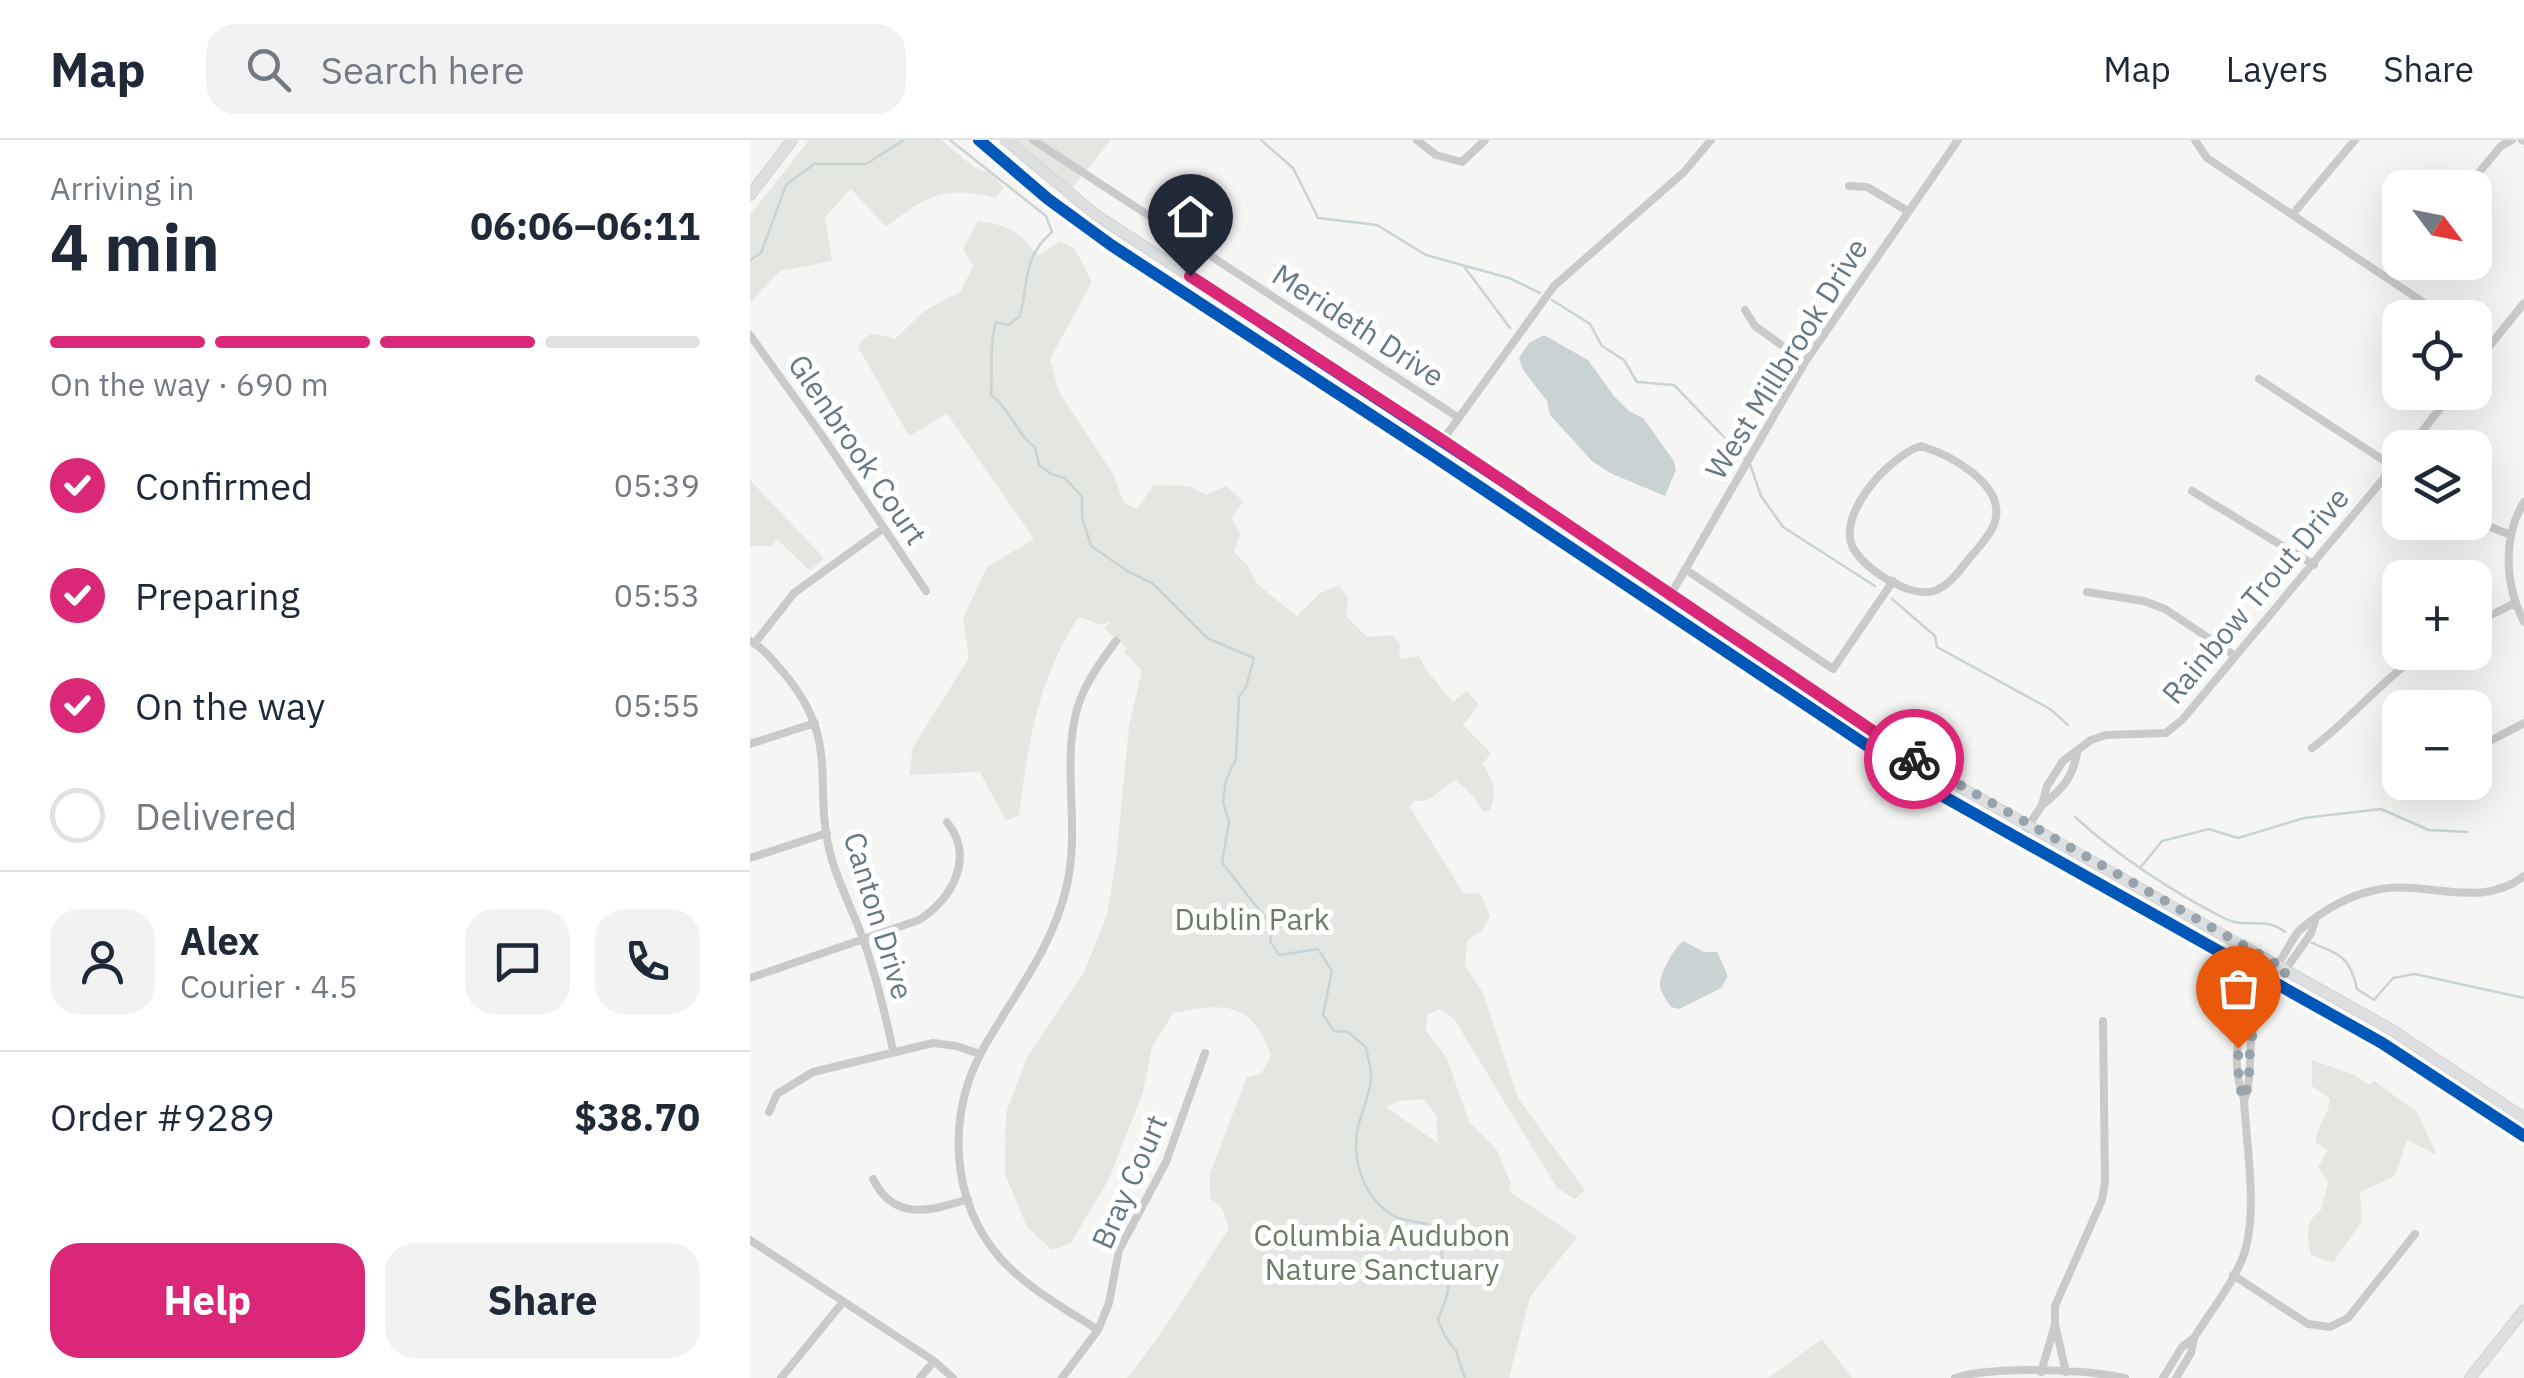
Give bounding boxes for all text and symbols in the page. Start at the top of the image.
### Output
search box [206,24,906,114]
text: Map [50,38,146,100]
icon: search [241,42,296,97]
text: Search here [321,45,525,94]
text: Map [2103,46,2171,92]
text: Layers [2226,46,2328,92]
text: Share [2383,46,2474,92]
text: Arriving in [50,167,195,209]
north arrow [2382,170,2492,280]
map controls [2382,170,2492,800]
pin [1148,174,1233,277]
icon: home [1163,189,1218,244]
text: 06:06–06:11 [470,201,700,250]
text: 4 min [50,204,220,289]
street label: West Millbrook Drive [1696,230,1876,486]
street label: Merideth Drive [1265,255,1452,395]
button: locate [2382,300,2492,410]
street label: Glenbrook Court [780,346,936,552]
text: On the way · 690 m [50,363,329,405]
button: layers [2382,430,2492,540]
icon: check [50,458,105,513]
text: Confirmed [135,461,313,510]
text: 05:39 [614,464,700,506]
street label: Rainbow Trout Drive [2153,479,2357,712]
button: + [2382,560,2492,670]
icon: check [50,568,105,623]
text: Preparing [135,571,300,620]
text: 05:53 [614,574,700,616]
icon: check [50,678,105,733]
text: On the way [135,681,325,730]
text: 05:55 [614,684,700,726]
button: − [2382,690,2492,800]
courier [1864,709,1964,809]
icon: bike [1887,732,1942,787]
text: Delivered [135,791,297,840]
street label: Canton Drive [836,827,923,1004]
park label: Dublin Park [1174,899,1330,938]
button: person [50,909,155,1014]
button: chat [465,909,570,1014]
button: phone [595,909,700,1014]
text: Alex [180,916,260,965]
pin [2196,946,2281,1049]
icon: bag [2211,961,2266,1016]
text: Courier · 4.5 [180,965,358,1007]
text: Order #9289 [50,1092,275,1141]
text: $38.70 [574,1092,700,1141]
street label: Bray Court [1082,1108,1175,1254]
park label: Columbia Audubon Nature Sanctuary [1254,1215,1510,1288]
button: Help [50,1243,365,1358]
button: Share [385,1243,700,1358]

